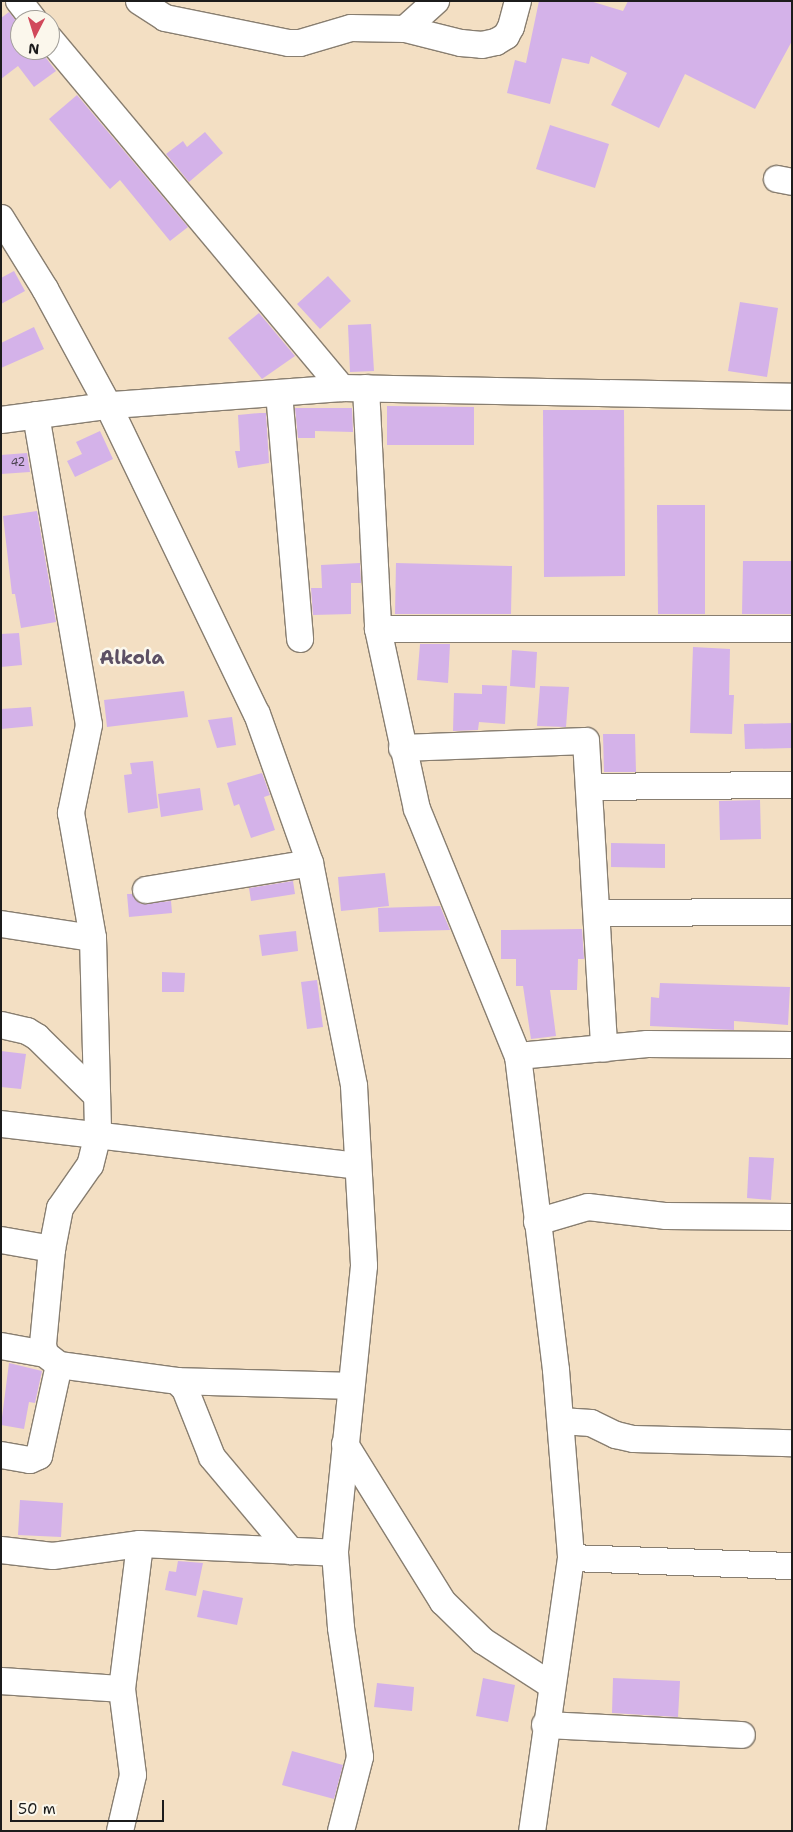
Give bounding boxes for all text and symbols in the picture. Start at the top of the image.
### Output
north arrow [10,10,60,60]
text: N [27,39,40,58]
house number: 42 [11,456,25,470]
district label: Alkola [100,647,164,669]
scale bar [12,1790,166,1822]
text: 50 m [18,1799,56,1819]

